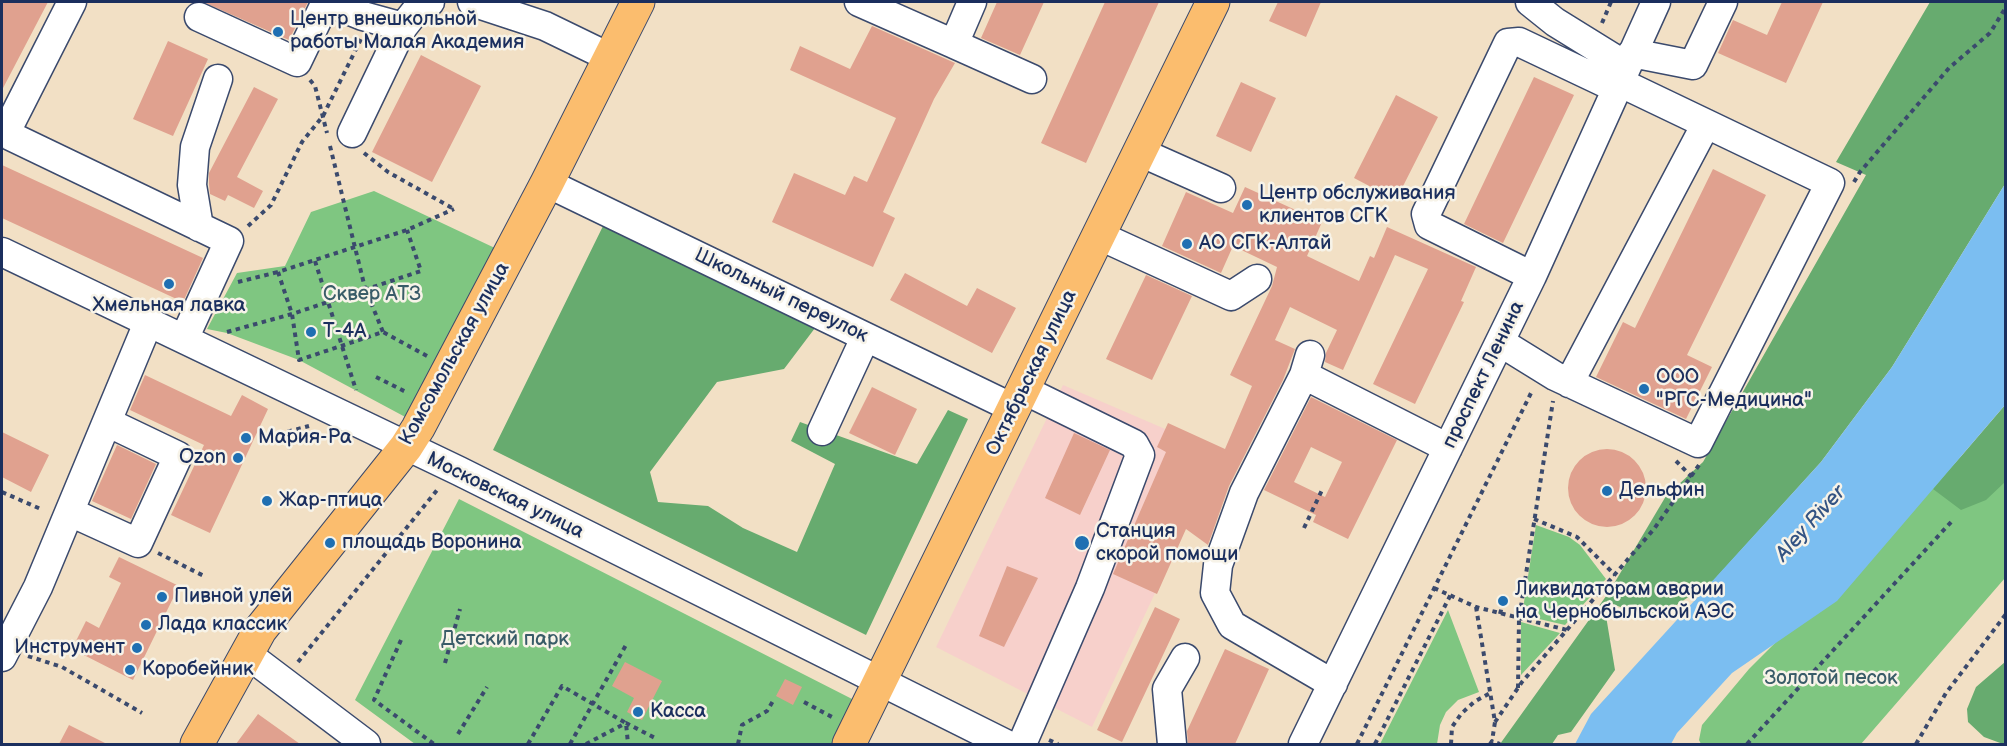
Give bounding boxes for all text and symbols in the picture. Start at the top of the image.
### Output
place label: Центр внешкольной работы Малая Академия [290,8,524,55]
marker: Центр внешкольной работы Малая Академия [271,25,285,39]
place label: Центр обслуживания клиентов СГК [1259,182,1455,229]
marker: Центр обслуживания клиентов СГК [1240,198,1254,212]
place label: АО СГК-Алтай [1199,232,1331,256]
marker: АО СГК-Алтай [1180,237,1194,251]
street label: Школьный переулок [690,243,872,349]
street label: Комсомольская улица [395,258,515,450]
marker: Хмельная лавка [162,277,176,291]
park label: Сквер АТЗ [323,283,421,307]
street label: Октябрьская улица [981,286,1083,460]
place label: Хмельная лавка [92,294,246,318]
street label: проспект Ленина [1438,298,1530,452]
place label: Т-4А [323,320,366,344]
marker: Т-4А [304,325,318,339]
place label: ООО "РГС-Медицина" [1656,366,1812,413]
marker: ООО "РГС-Медицина" [1637,382,1651,396]
place label: Мария-Ра [258,426,352,450]
marker: Мария-Ра [239,431,253,445]
place label: Ozon [179,446,226,470]
street label: Московская улица [422,448,588,544]
marker: Ozon [231,451,245,465]
place label: Дельфин [1619,479,1705,503]
water label: Aley River [1770,481,1852,567]
marker: Дельфин [1600,484,1614,498]
place label: Жар-птица [279,489,383,513]
marker: Жар-птица [260,494,274,508]
place label: Станция скорой помощи [1096,520,1238,567]
place label: площадь Воронина [342,531,522,555]
marker: Станция скорой помощи [1073,534,1091,552]
marker: площадь Воронина [323,536,337,550]
place label: Ликвидаторам аварии на Чернобыльской АЭС [1515,578,1734,625]
place label: Пивной улей [174,585,292,609]
marker: Пивной улей [155,590,169,604]
marker: Ликвидаторам аварии на Чернобыльской АЭС [1496,594,1510,608]
place label: Лада классик [158,613,287,637]
marker: Лада классик [139,618,153,632]
park label: Детский парк [441,628,569,652]
place label: Инструмент [14,636,125,660]
marker: Инструмент [130,641,144,655]
place label: Коробейник [142,658,254,682]
marker: Коробейник [123,663,137,677]
park label: Золотой песок [1764,667,1898,691]
place label: Касса [650,700,706,724]
marker: Касса [631,705,645,719]

